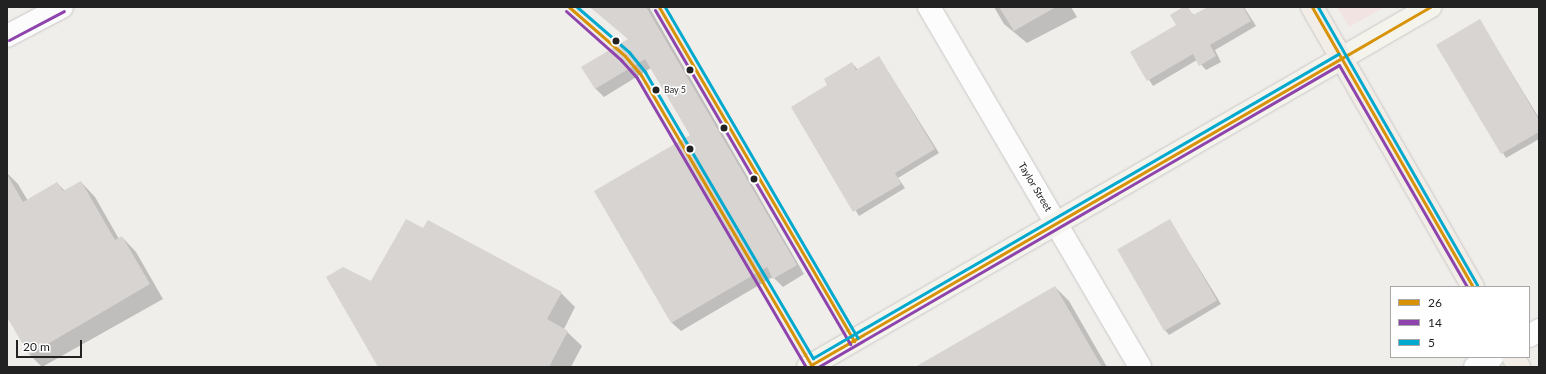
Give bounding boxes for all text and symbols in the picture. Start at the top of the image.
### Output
unlabelled marker [611,36,621,46]
unlabelled marker [685,65,695,75]
marker: Bay 5 [651,85,661,95]
place label: Bay 5 [664,85,686,95]
unlabelled marker [719,123,729,133]
unlabelled marker [685,144,695,154]
street label: Taylor Street [1016,160,1054,214]
unlabelled marker [749,174,759,184]
legend [1390,286,1530,358]
text: 26 [1428,295,1442,310]
text: 14 [1428,315,1442,330]
scale bar [18,332,84,358]
text: 5 [1428,335,1435,350]
text: 20 m [23,339,50,354]

